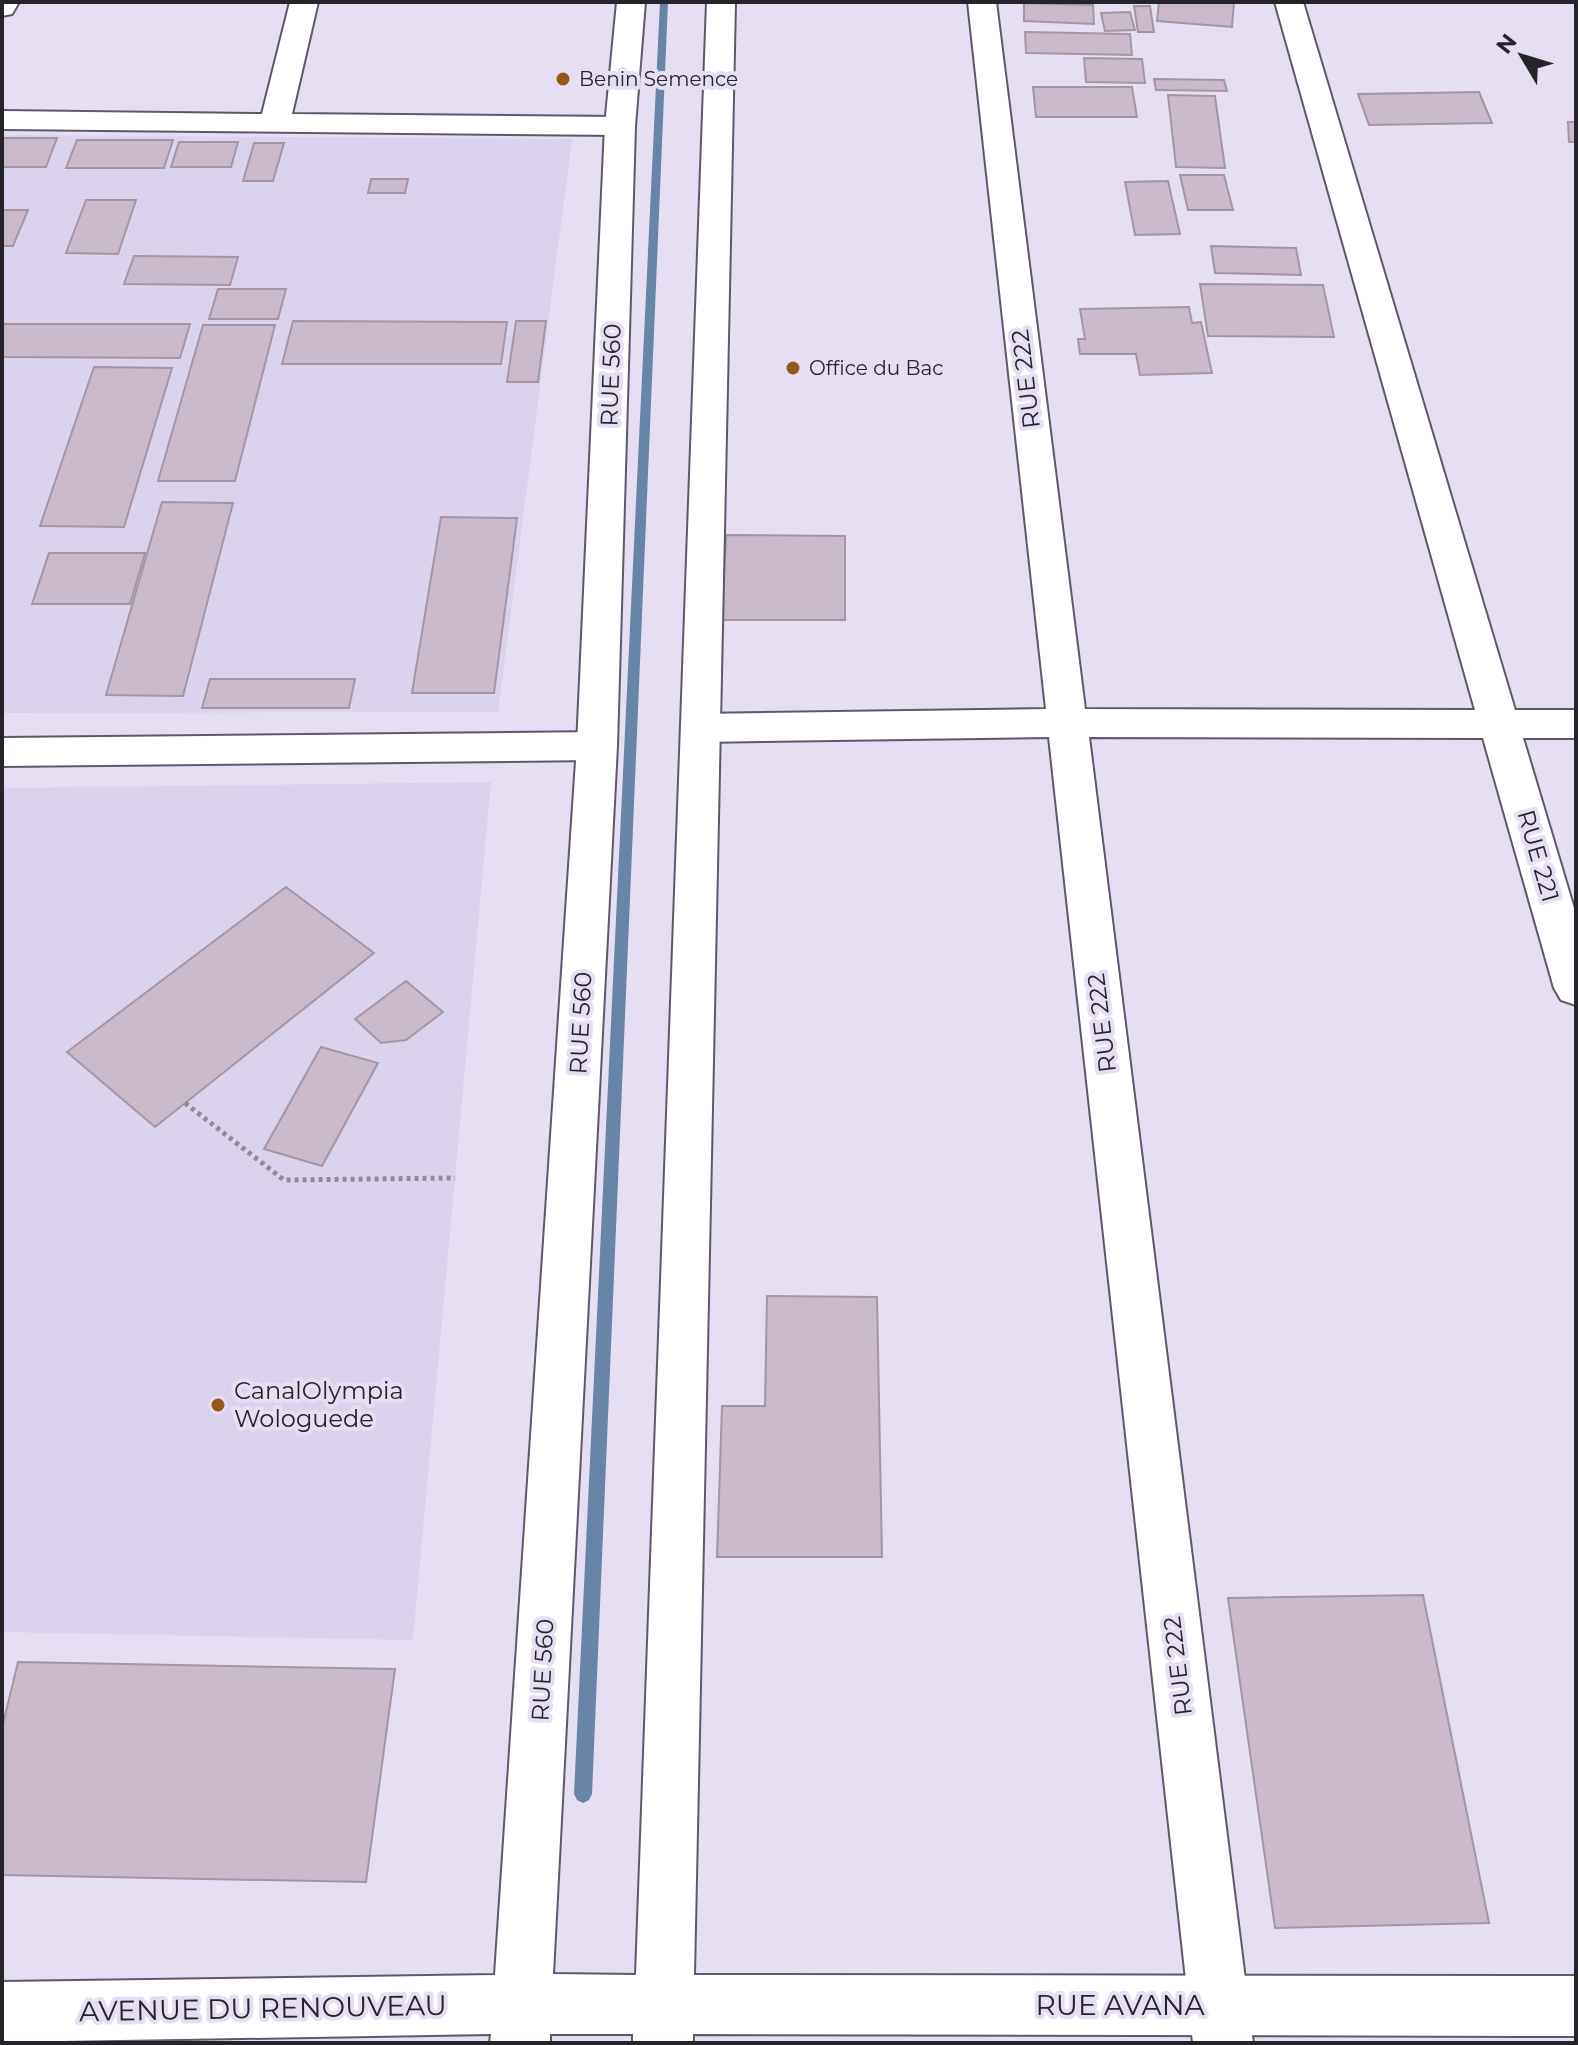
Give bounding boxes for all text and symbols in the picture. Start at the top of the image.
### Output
north arrow [1482,16,1562,96]
text: N [1491,29,1523,59]
place label: Benin Semence [579,67,738,91]
marker: Benin Semence [554,70,572,88]
street label: RUE 560 [594,323,627,427]
street label: RUE 222 [1005,328,1046,430]
place label: Office du Bac [809,356,944,380]
marker: Office du Bac [784,359,802,377]
street label: RUE 221 [1511,806,1565,905]
street label: RUE 560 [563,971,598,1075]
street label: RUE 222 [1081,972,1122,1074]
place label: CanalOlympia Wologuede [234,1376,404,1433]
marker: CanalOlympia Wologuede [209,1396,227,1414]
street label: RUE 222 [1157,1615,1198,1717]
street label: RUE 560 [525,1618,560,1722]
street label: AVENUE DU RENOUVEAU [79,1988,447,2028]
street label: RUE AVANA [1035,1988,1205,2022]

